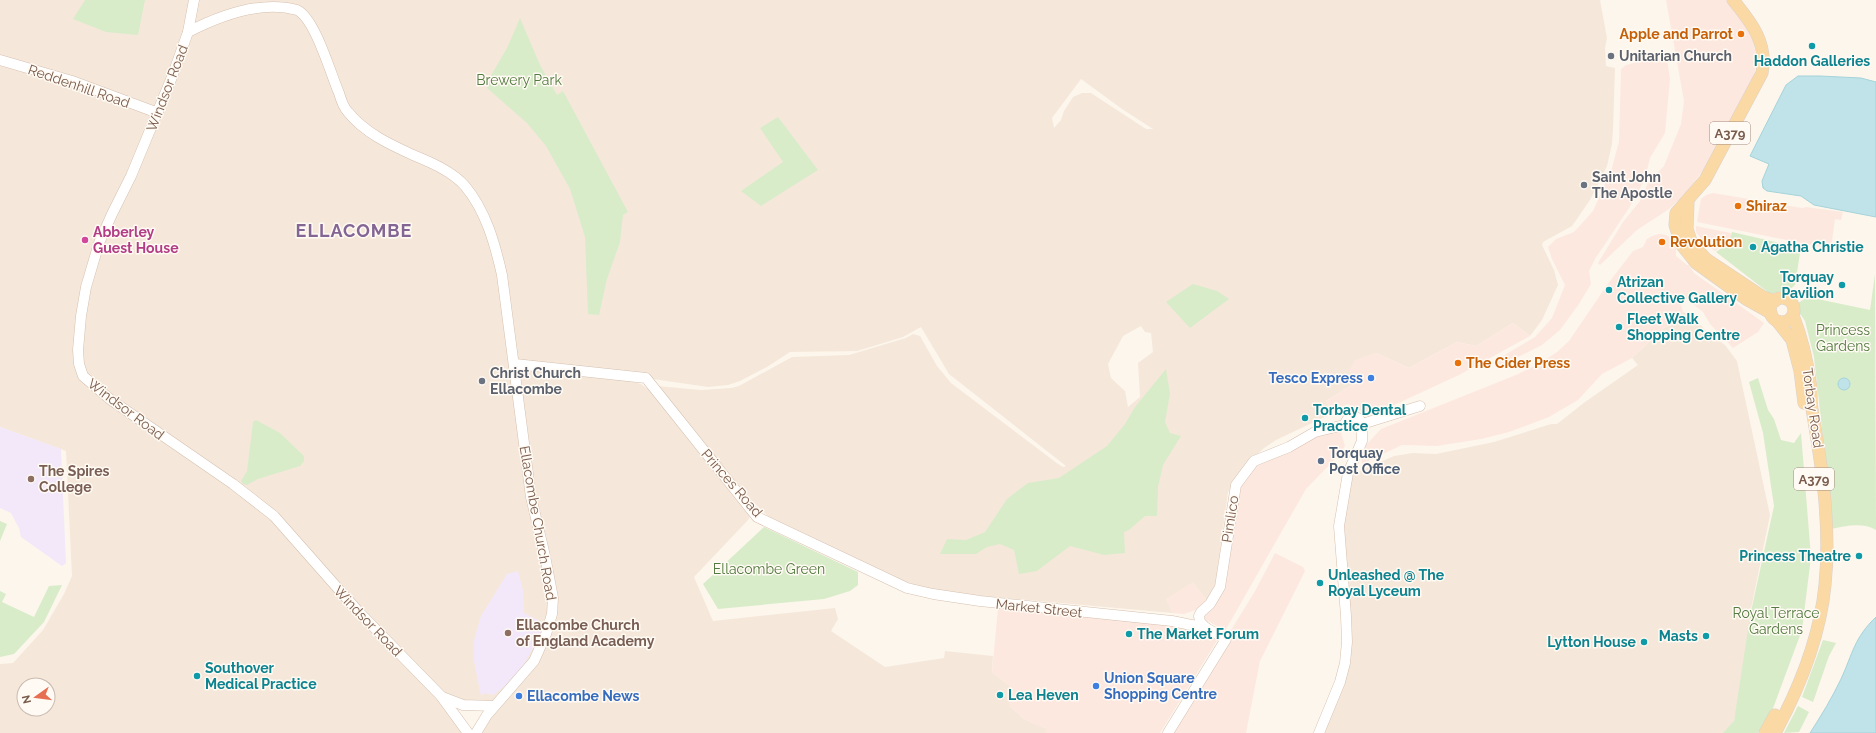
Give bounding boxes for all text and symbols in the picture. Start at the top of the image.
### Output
place label: Apple and Parrot [1620,26,1734,42]
marker: Apple and Parrot [1736,29,1746,39]
marker: Haddon Galleries [1807,41,1817,51]
street label: Windsor Road [143,42,191,134]
place label: Unitarian Church [1619,48,1732,64]
marker: Unitarian Church [1606,51,1616,61]
place label: Haddon Galleries [1754,53,1870,69]
street label: Reddenhill Road [26,61,132,111]
park label: Brewery Park [476,72,562,88]
road number: A379 [1710,122,1750,144]
place label: Saint John The Apostle [1592,169,1673,201]
marker: Saint John The Apostle [1579,180,1589,190]
place label: Shiraz [1746,198,1787,214]
marker: Shiraz [1733,201,1743,211]
district label: ELLACOMBE [296,220,412,241]
place label: Abberley Guest House [93,224,179,256]
place label: Revolution [1670,234,1742,250]
marker: Abberley Guest House [80,235,90,245]
marker: Revolution [1657,237,1667,247]
place label: Agatha Christie [1761,239,1864,255]
marker: Agatha Christie [1748,242,1758,252]
place label: Torquay Pavilion [1780,269,1834,301]
place label: Atrizan Collective Gallery [1617,274,1737,306]
marker: Torquay Pavilion [1837,280,1847,290]
marker: Atrizan Collective Gallery [1604,285,1614,295]
place label: Fleet Walk Shopping Centre [1627,311,1741,343]
marker: Fleet Walk Shopping Centre [1614,322,1624,332]
park label: Princess Gardens [1816,322,1870,354]
place label: The Cider Press [1466,355,1570,371]
marker: The Cider Press [1453,358,1463,368]
place label: Christ Church Ellacombe [490,365,581,397]
street label: Torbay Road [1799,367,1827,449]
place label: Tesco Express [1268,370,1363,386]
marker: Tesco Express [1366,373,1376,383]
street label: Windsor Road [85,375,167,443]
marker: Christ Church Ellacombe [477,376,487,386]
place label: Torbay Dental Practice [1313,402,1407,434]
marker: Torbay Dental Practice [1300,413,1310,423]
street label: Ellacombe Church Road [517,444,559,602]
place label: Torquay Post Office [1329,445,1401,477]
street label: Princes Road [698,446,766,520]
marker: Torquay Post Office [1316,456,1326,466]
place label: The Spires College [39,463,110,495]
road number: A379 [1794,468,1834,490]
marker: The Spires College [26,474,36,484]
street label: Pimlico [1218,494,1242,544]
place label: Princess Theatre [1739,548,1852,564]
marker: Princess Theatre [1854,551,1864,561]
park label: Ellacombe Green [713,561,825,577]
place label: Unleashed @ The Royal Lyceum [1328,567,1445,599]
marker: Unleashed @ The Royal Lyceum [1315,578,1325,588]
street label: Windsor Road [330,583,406,659]
street label: Market Street [995,595,1083,621]
park label: Royal Terrace Gardens [1732,605,1820,637]
place label: Ellacombe Church of England Academy [516,617,655,649]
place label: The Market Forum [1137,626,1259,642]
marker: Ellacombe Church of England Academy [503,628,513,638]
place label: Masts [1659,628,1698,644]
marker: The Market Forum [1124,629,1134,639]
marker: Masts [1701,631,1711,641]
place label: Lytton House [1547,634,1637,650]
marker: Lytton House [1639,637,1649,647]
place label: Southover Medical Practice [205,660,317,692]
place label: Union Square Shopping Centre [1104,670,1218,702]
marker: Southover Medical Practice [192,671,202,681]
north arrow [16,677,56,717]
marker: Union Square Shopping Centre [1091,681,1101,691]
place label: Lea Heven [1008,687,1079,703]
place label: Ellacombe News [527,688,640,704]
marker: Lea Heven [995,690,1005,700]
marker: Ellacombe News [514,691,524,701]
text: N [19,694,34,705]

